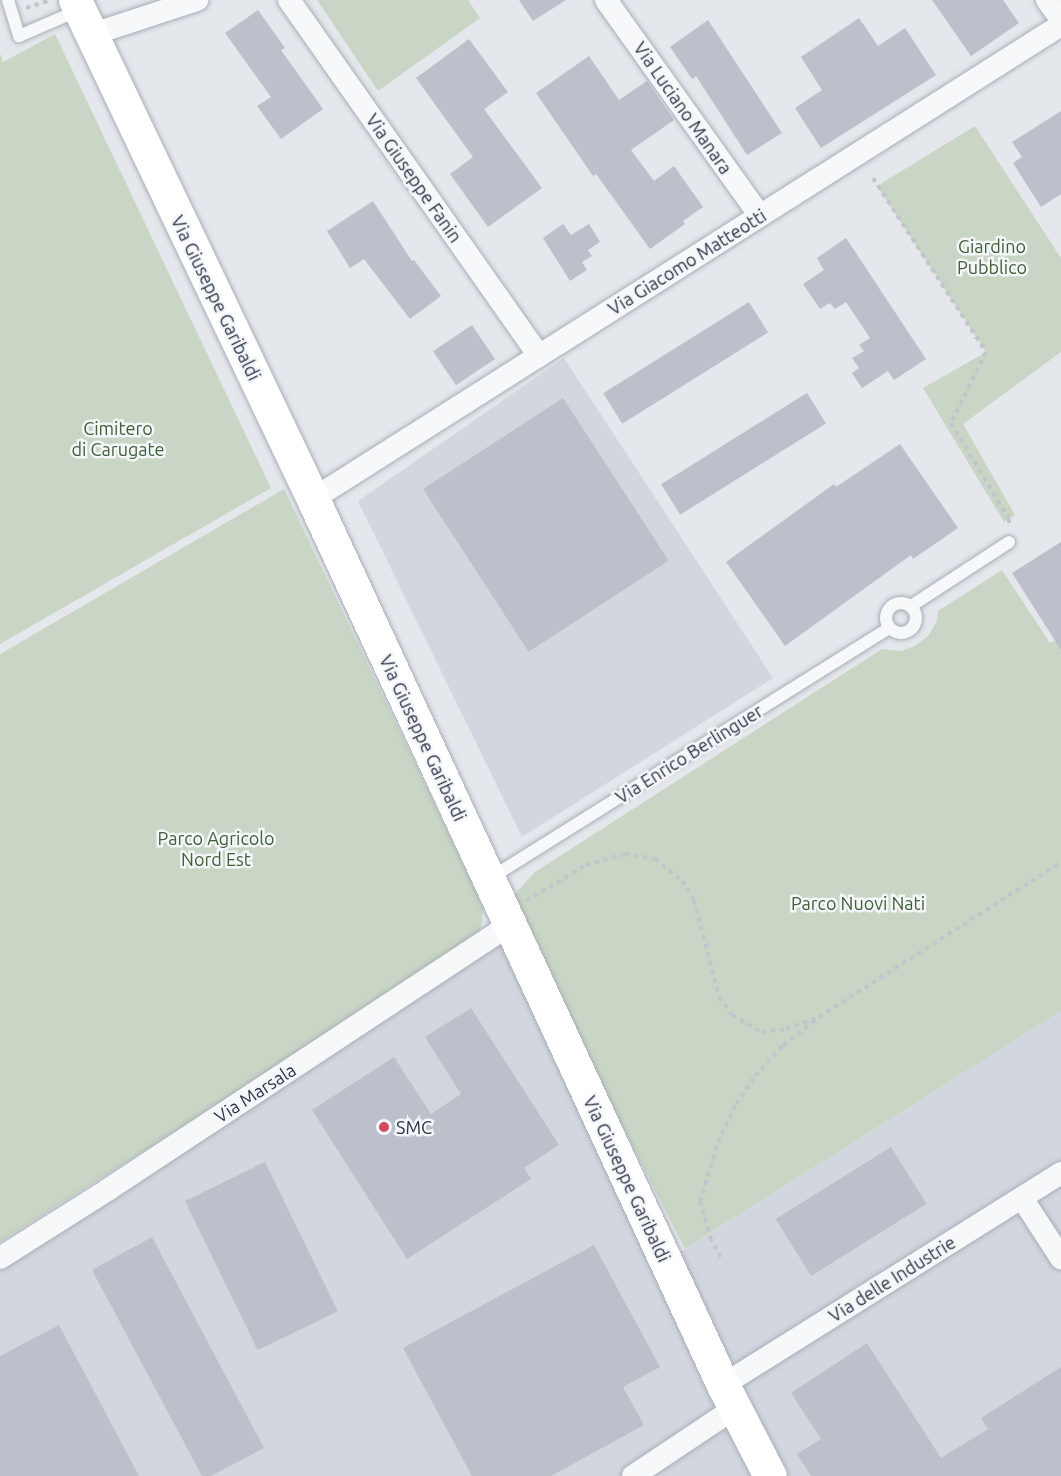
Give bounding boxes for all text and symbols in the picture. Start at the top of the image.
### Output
street label: Via Luciano Manara [629,38,737,178]
street label: Via Giuseppe Fanin [362,109,466,247]
street label: Via Giacomo Matteotti [604,205,770,319]
street label: Via Giuseppe Garibaldi [167,212,265,384]
park label: Giardino Pubblico [957,236,1027,278]
park label: Cimitero di Carugate [71,418,165,460]
street label: Via Giuseppe Garibaldi [375,651,471,825]
street label: Via Enrico Berlinguer [612,700,766,808]
park label: Parco Agricolo Nord Est [158,828,274,870]
park label: Parco Nuovi Nati [791,892,925,914]
street label: Via Marsala [210,1059,300,1127]
street label: Via Giuseppe Garibaldi [579,1092,675,1266]
place label: SMC [396,1116,432,1138]
marker: SMC [377,1120,391,1134]
street label: Via delle Industrie [825,1231,959,1327]

